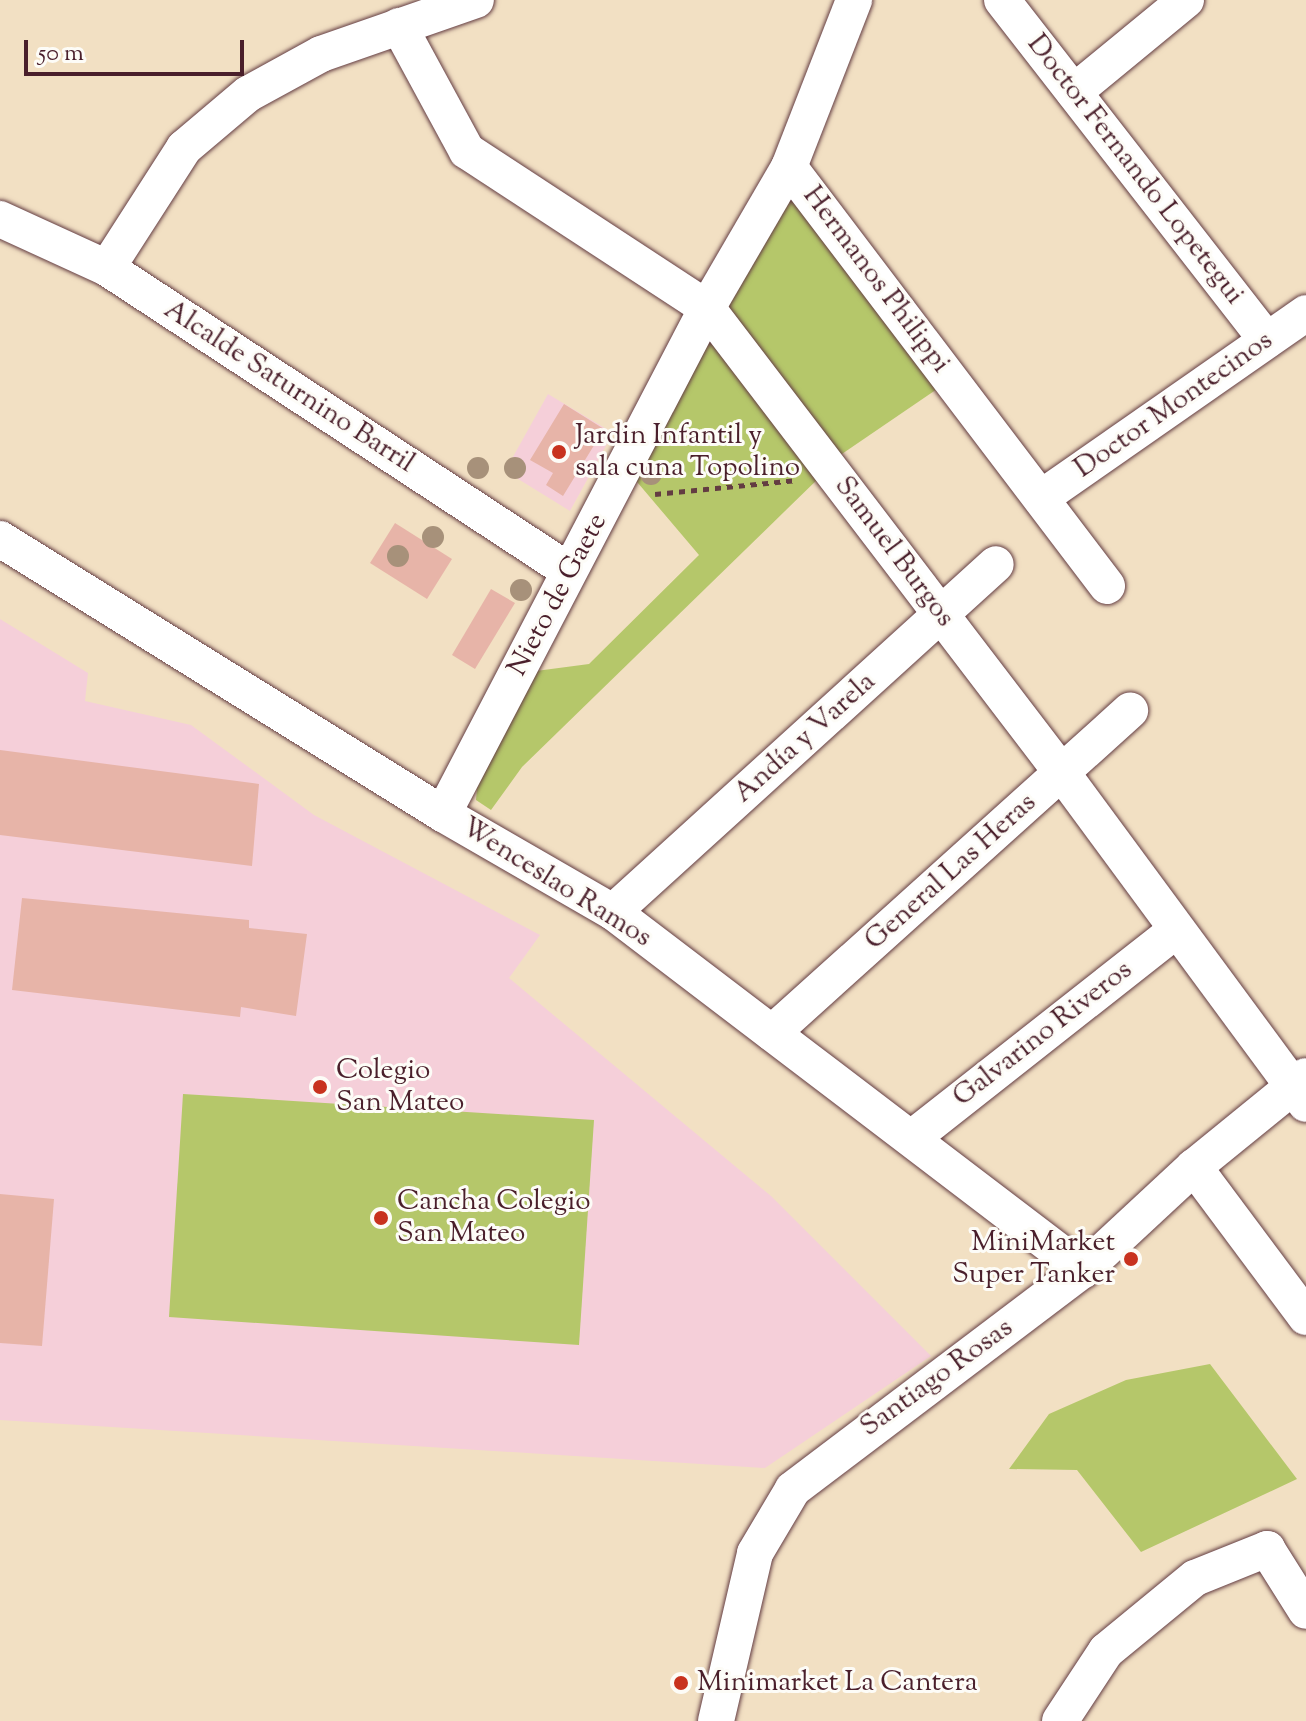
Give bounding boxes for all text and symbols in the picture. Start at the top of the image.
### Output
scale bar [28,24,248,74]
street label: Doctor Fernando Lopetegui [1019,28,1251,312]
text: 50 m [38,37,84,71]
street label: Hermanos Philippi [795,180,957,380]
street label: Alcalde Saturnino Barril [157,293,421,481]
street label: Doctor Montecinos [1068,324,1280,486]
place label: Jardin Infantil y sala cuna Topolino [575,419,800,485]
marker: Jardin Infantil y sala cuna Topolino [550,443,568,461]
street label: Samuel Burgos [827,470,961,634]
street label: Nieto de Gaete [501,508,615,682]
street label: Andía y Varela [727,666,883,810]
street label: General Las Heras [858,786,1044,958]
street label: Wenceslao Ramos [455,811,657,955]
street label: Galvarino Riveros [947,954,1139,1114]
place label: Colegio San Mateo [336,1054,464,1120]
marker: Colegio San Mateo [311,1078,329,1096]
place label: Cancha Colegio San Mateo [397,1185,591,1251]
marker: Cancha Colegio San Mateo [372,1209,390,1227]
place label: MiniMarket Super Tanker [952,1226,1115,1292]
marker: MiniMarket Super Tanker [1122,1250,1140,1268]
street label: Santiago Rosas [854,1311,1020,1445]
place label: Minimarket La Cantera [697,1666,978,1700]
marker: Minimarket La Cantera [672,1674,690,1692]

